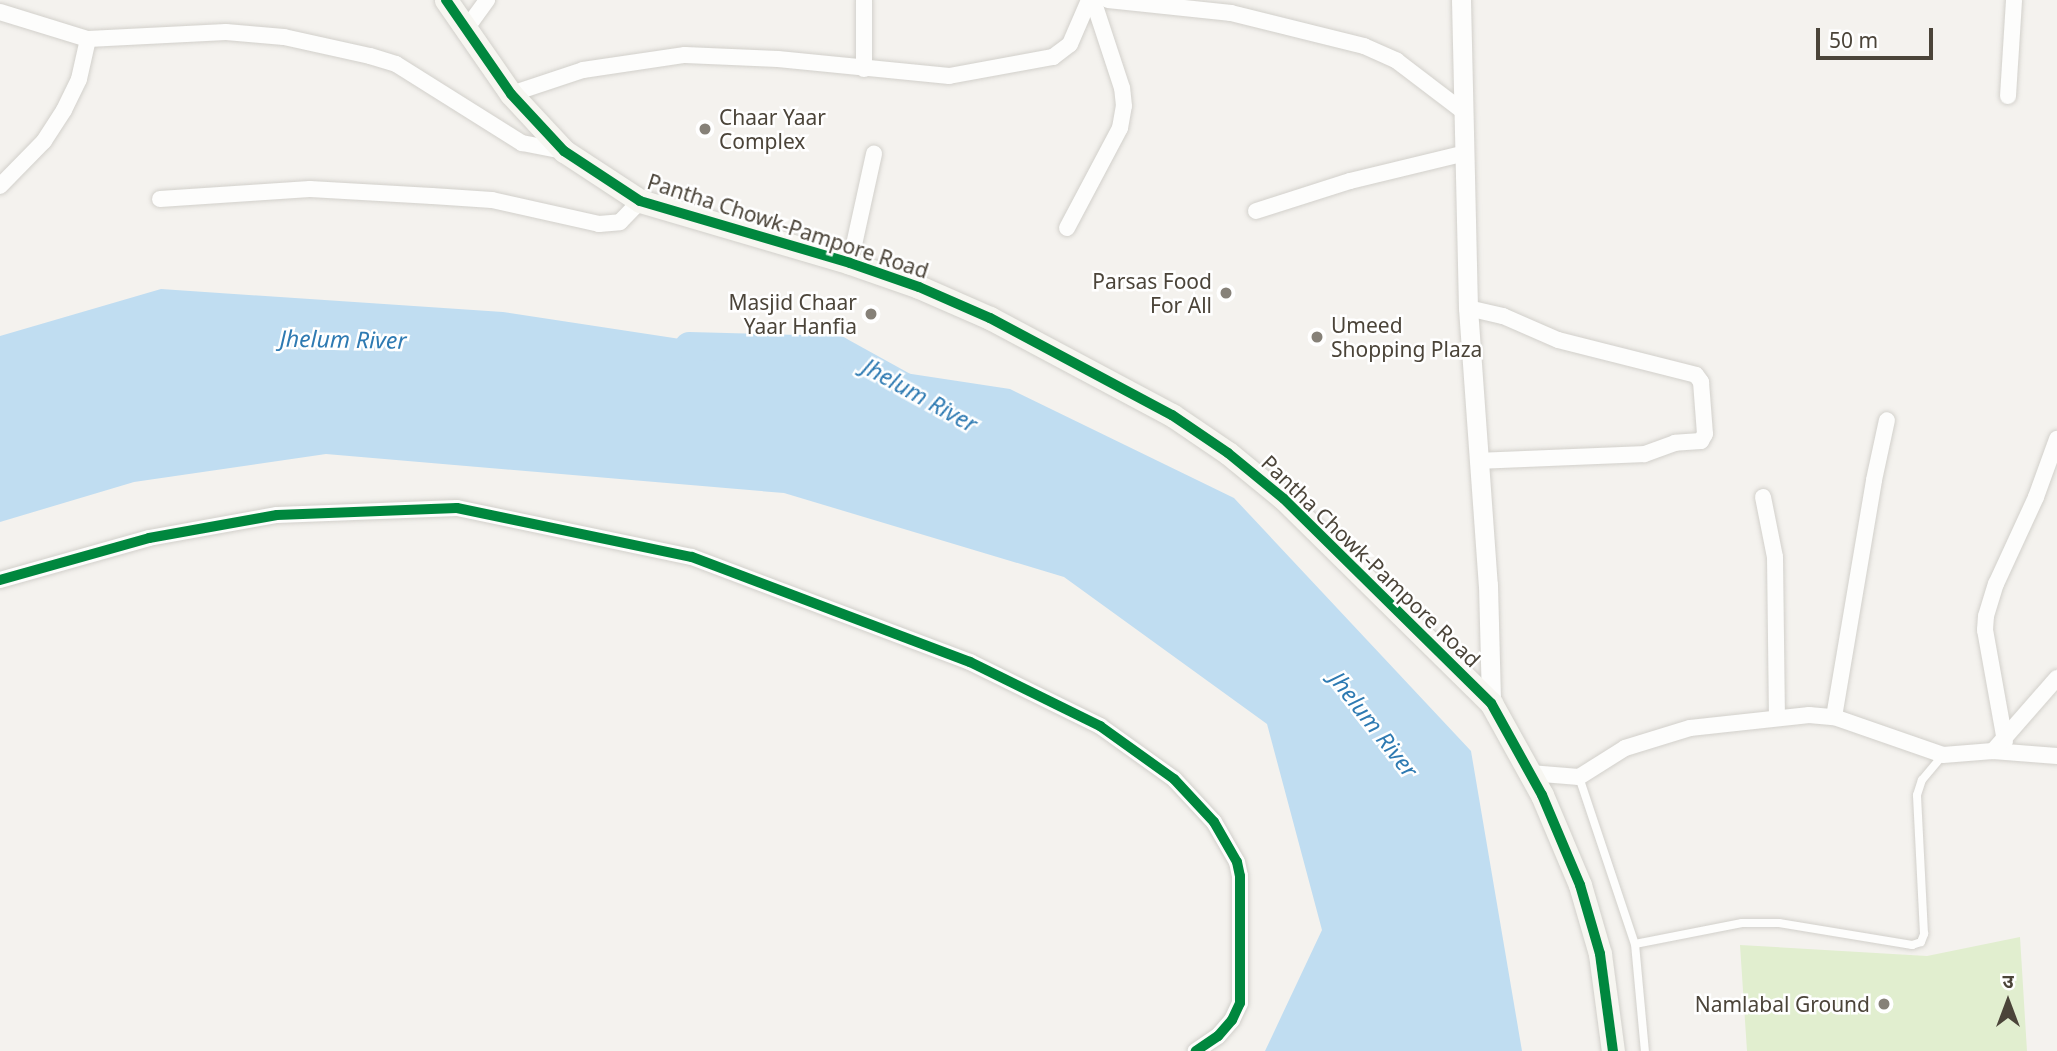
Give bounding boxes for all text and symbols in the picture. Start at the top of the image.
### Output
scale bar [1819,14,1936,58]
text: 50 m [1829,26,1878,54]
place label: Chaar Yaar Complex [719,104,826,154]
marker: Chaar Yaar Complex [697,121,713,137]
street label: Pantha Chowk-Pampore Road [644,169,932,283]
place label: Parsas Food For All [1092,268,1212,318]
marker: Parsas Food For All [1218,285,1234,301]
place label: Masjid Chaar Yaar Hanfia [728,289,857,339]
marker: Masjid Chaar Yaar Hanfia [863,306,879,322]
place label: Umeed Shopping Plaza [1331,312,1482,362]
water label: Jhelum River [279,324,407,354]
marker: Umeed Shopping Plaza [1309,329,1325,345]
water label: Jhelum River [858,352,982,438]
street label: Pantha Chowk-Pampore Road [1256,450,1486,672]
water label: Jhelum River [1324,665,1424,783]
north arrow [1973,967,2043,1037]
text: उ [2002,968,2014,994]
place label: Namlabal Ground [1695,991,1870,1017]
marker: Namlabal Ground [1876,996,1892,1012]

